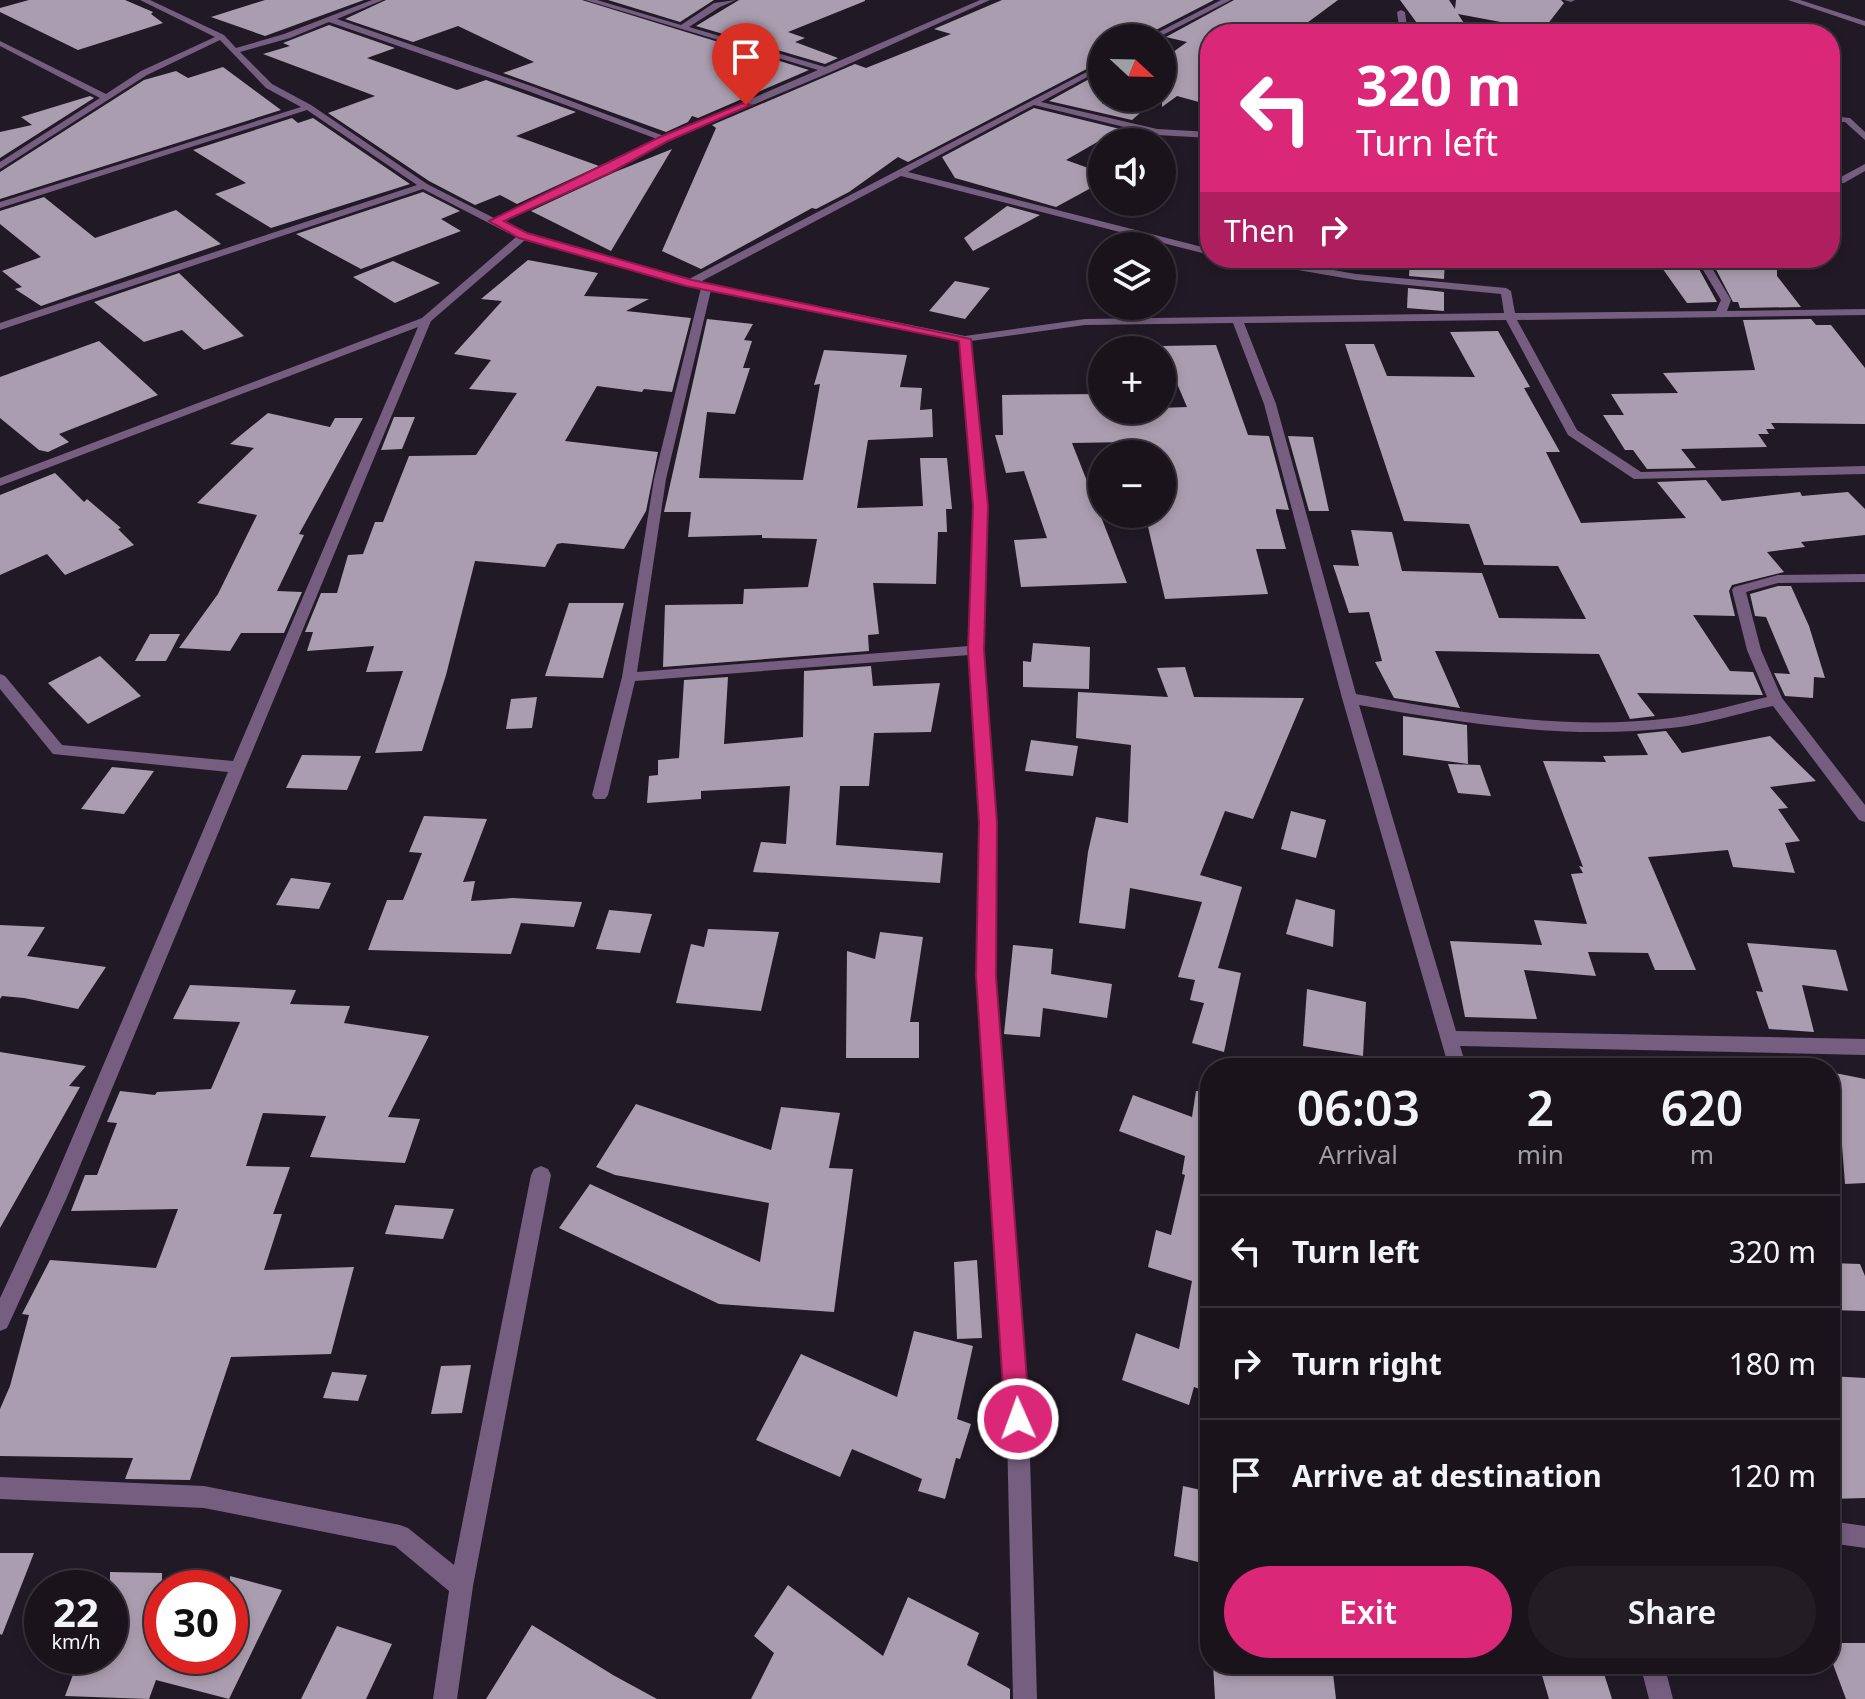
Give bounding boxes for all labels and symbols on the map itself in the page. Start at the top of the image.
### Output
pin [712,23,780,105]
north arrow [1088,24,1176,112]
position arrow [976,1377,1060,1461]
speed limit sign: 30 [144,1570,248,1674]

